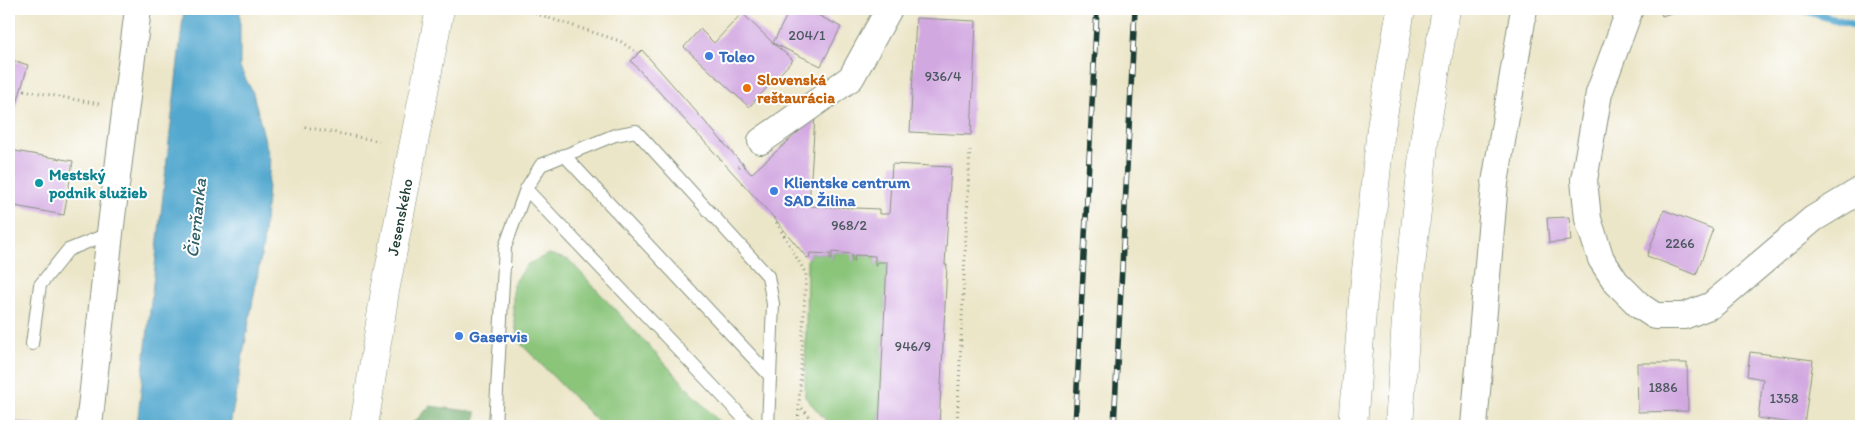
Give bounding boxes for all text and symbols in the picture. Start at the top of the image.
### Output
house number: 204/1 [789,27,826,44]
place label: Toleo [718,47,755,66]
marker: Toleo [703,50,715,62]
house number: 936/4 [925,68,962,85]
place label: Slovenská reštaurácia [757,70,835,107]
marker: Slovenská reštaurácia [741,82,753,94]
place label: Mestský podnik služieb [48,165,147,203]
place label: Klientske centrum SAD Žilina [784,173,911,210]
marker: Mestský podnik služieb [33,177,45,189]
water label: Čierňanka [181,177,211,259]
street label: Jesenského [383,177,417,257]
marker: Klientske centrum SAD Žilina [768,185,780,197]
house number: 968/2 [831,217,867,234]
house number: 2266 [1665,235,1695,252]
place label: Gaservis [469,327,528,346]
marker: Gaservis [453,330,465,342]
house number: 946/9 [895,338,931,355]
house number: 1886 [1648,379,1678,396]
house number: 1358 [1769,390,1799,407]

